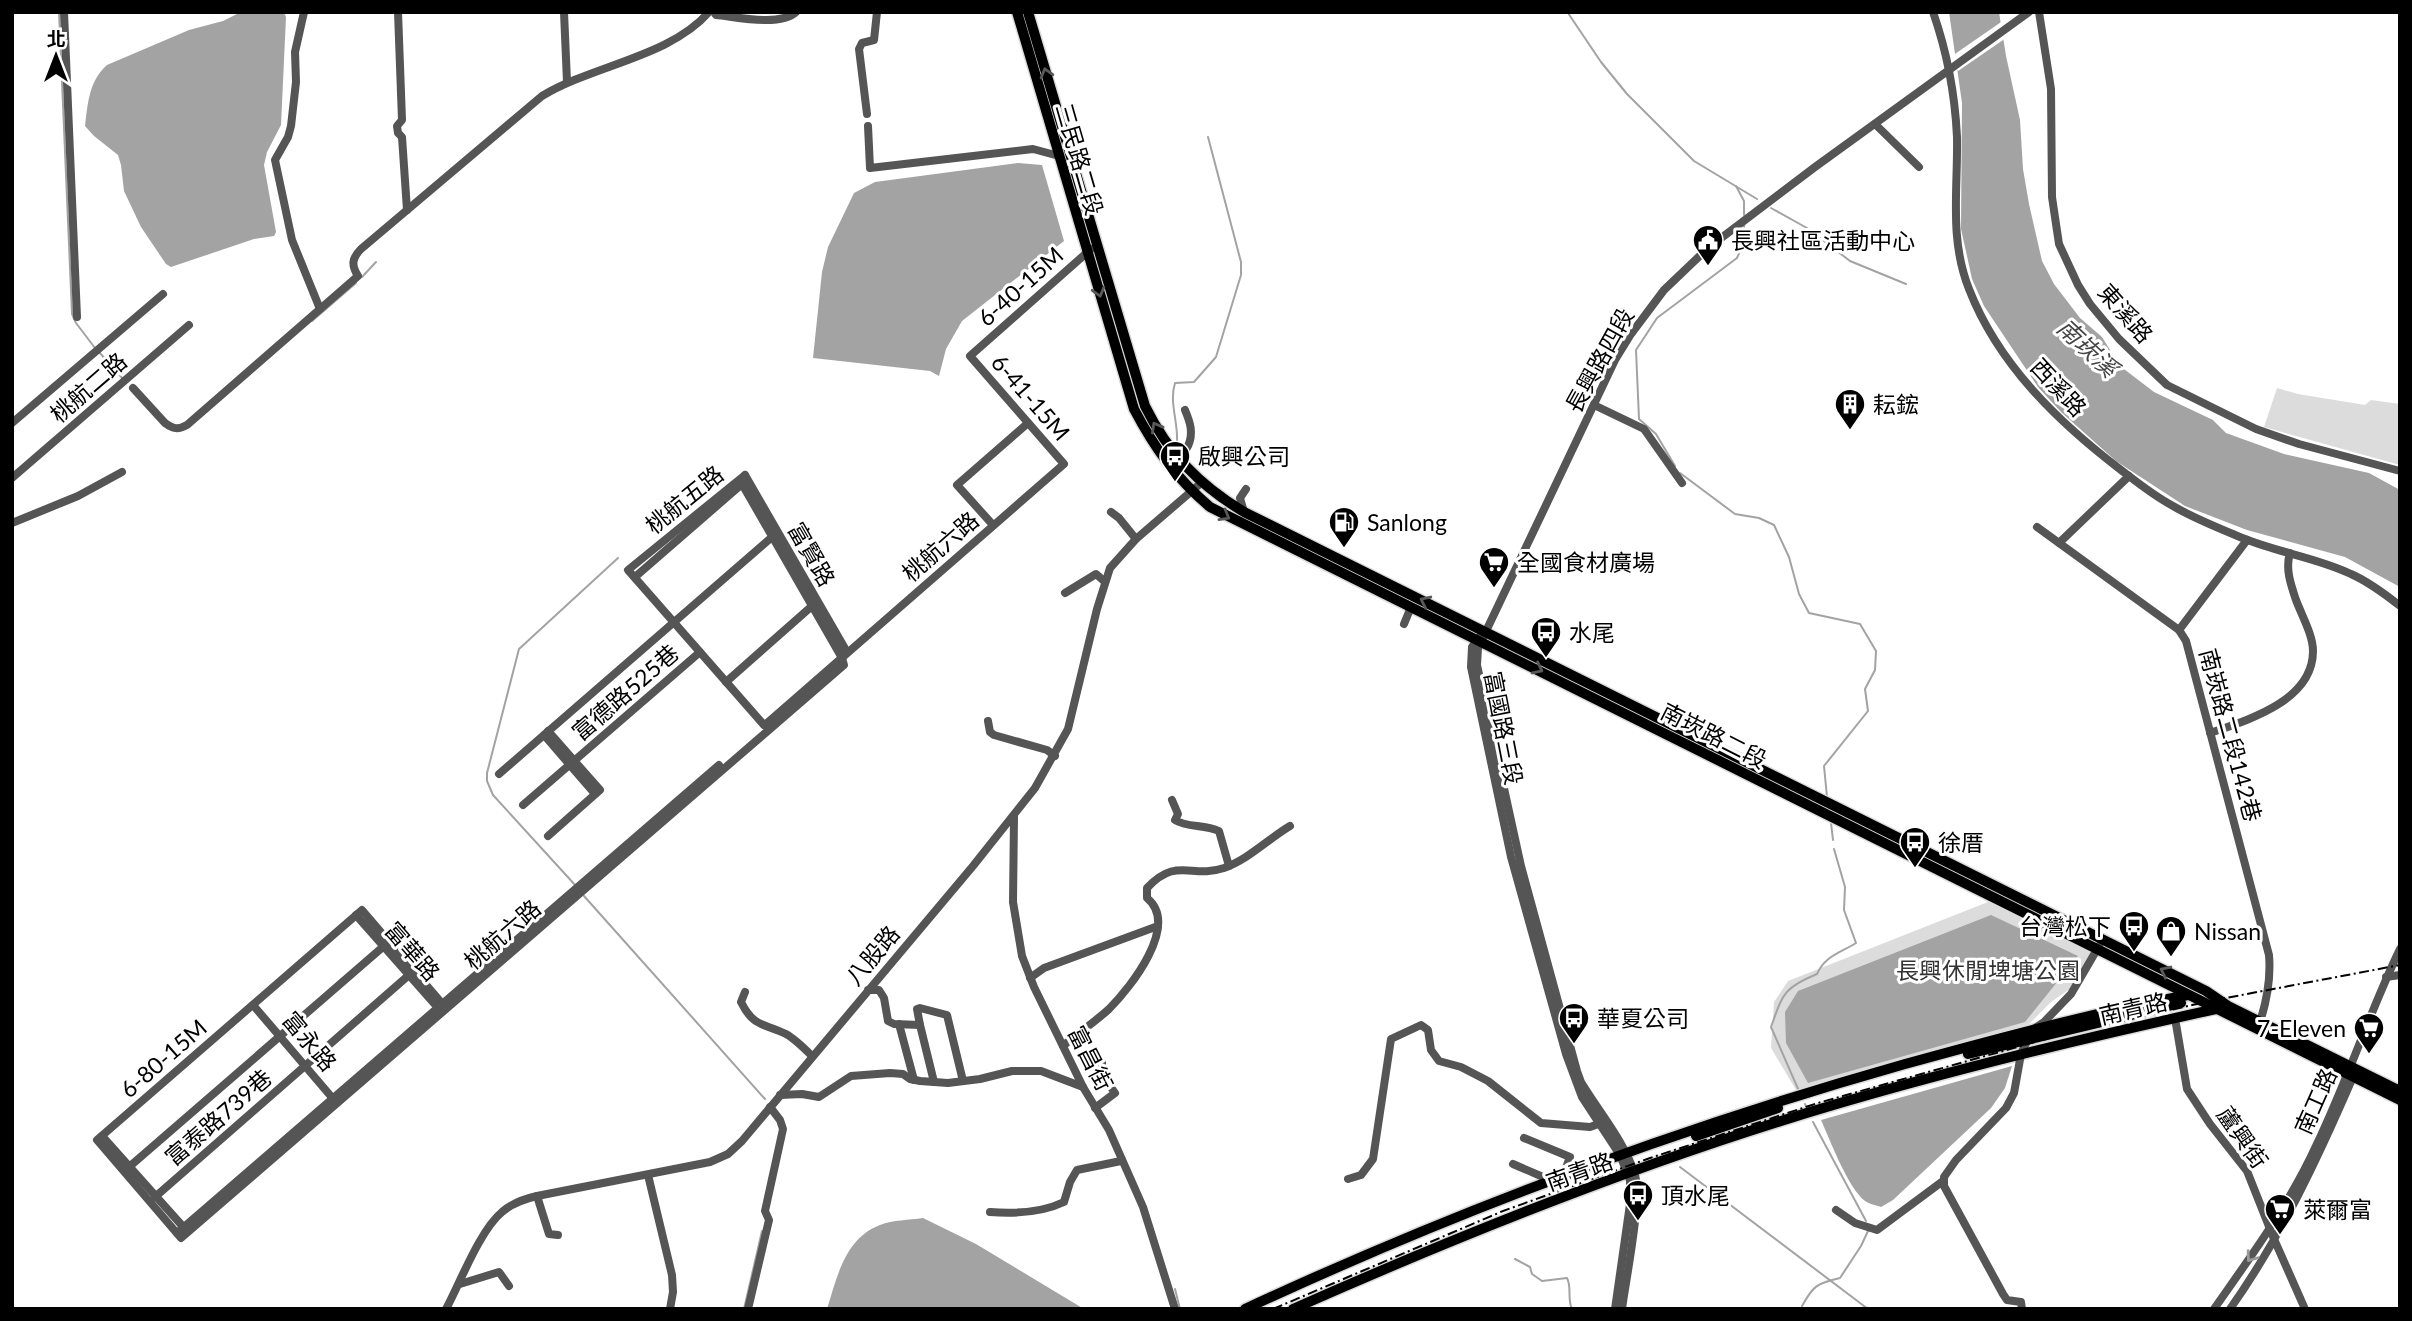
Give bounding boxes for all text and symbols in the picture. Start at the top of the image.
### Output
north arrow [21,21,91,91]
text: 北 [46,27,66,50]
one-way arrow [1040,68,1055,80]
street label: 三民路二段 [1051,100,1109,218]
public building icon: 長興社區活動中心 [1691,223,1725,267]
place label: 長興社區活動中心 [1731,226,1915,254]
street label: 6-40-15M [972,240,1068,332]
street label: 東溪路 [2093,278,2159,348]
one-way arrow [1090,286,1105,298]
street label: 長興路四段 [1559,303,1639,417]
water label: 南崁溪 [2052,312,2126,384]
street label: 桃航二路 [44,346,132,428]
street label: 6-41-15M [986,348,1076,446]
street label: 西溪路 [2025,352,2093,422]
building icon: 耘鋐 [1833,387,1867,431]
place label: 耘鋐 [1873,390,1919,418]
one-way arrow [1151,422,1164,434]
bus stop icon: 啟興公司 [1158,439,1192,483]
place label: 啟興公司 [1198,442,1290,470]
street label: 桃航五路 [639,459,729,539]
street label: 桃航六路 [896,505,984,587]
fuel station icon: Sanlong [1327,505,1361,549]
one-way arrow [1217,508,1230,521]
place label: Sanlong [1367,508,1447,536]
street label: 富賢路 [783,517,841,591]
supermarket icon: 全國食材廣場 [1477,545,1511,589]
place label: 全國食材廣場 [1517,548,1655,576]
one-way arrow [1420,595,1432,609]
bus stop icon: 水尾 [1529,615,1563,659]
place label: 水尾 [1569,618,1615,646]
street label: 富德路525巷 [566,638,684,746]
street label: 南崁路二段142巷 [2194,645,2268,825]
one-way arrow [1531,661,1543,675]
street label: 富國路三段 [1479,669,1529,787]
street label: 南崁路二段 [1656,696,1772,774]
bus stop icon: 徐厝 [1898,825,1932,869]
place label: 徐厝 [1938,828,1984,856]
street label: 桃航六路 [458,893,546,975]
bus stop icon: 台灣松下 [2117,909,2151,953]
place label: 台灣松下 [2019,912,2111,940]
shop icon: Nissan [2154,914,2188,958]
street label: 富華路 [380,916,446,986]
place label: Nissan [2194,917,2261,945]
street label: 八股路 [839,920,905,990]
park label: 長興休閒埤塘公園 [1896,956,2080,984]
one-way arrow [2160,965,2172,979]
street label: 南青路 [2096,987,2170,1029]
bus stop icon: 華夏公司 [1557,1001,1591,1045]
place label: 華夏公司 [1597,1004,1689,1032]
street label: 富永路 [277,1006,343,1076]
supermarket icon: 7-Eleven [2352,1011,2386,1055]
street label: 6-80-15M [114,1013,212,1103]
place label: 7-Eleven [2257,1014,2346,1042]
street label: 富昌街 [1063,1021,1119,1095]
street label: 富泰路739巷 [159,1063,277,1171]
street label: 南工路 [2288,1064,2342,1138]
street label: 蘆興街 [2212,1101,2274,1173]
street label: 南青路 [1542,1146,1616,1196]
bus stop icon: 頂水尾 [1621,1178,1655,1222]
place label: 頂水尾 [1661,1181,1730,1209]
supermarket icon: 萊爾富 [2263,1192,2297,1236]
place label: 萊爾富 [2303,1195,2372,1223]
one-way arrow [2247,1249,2260,1262]

